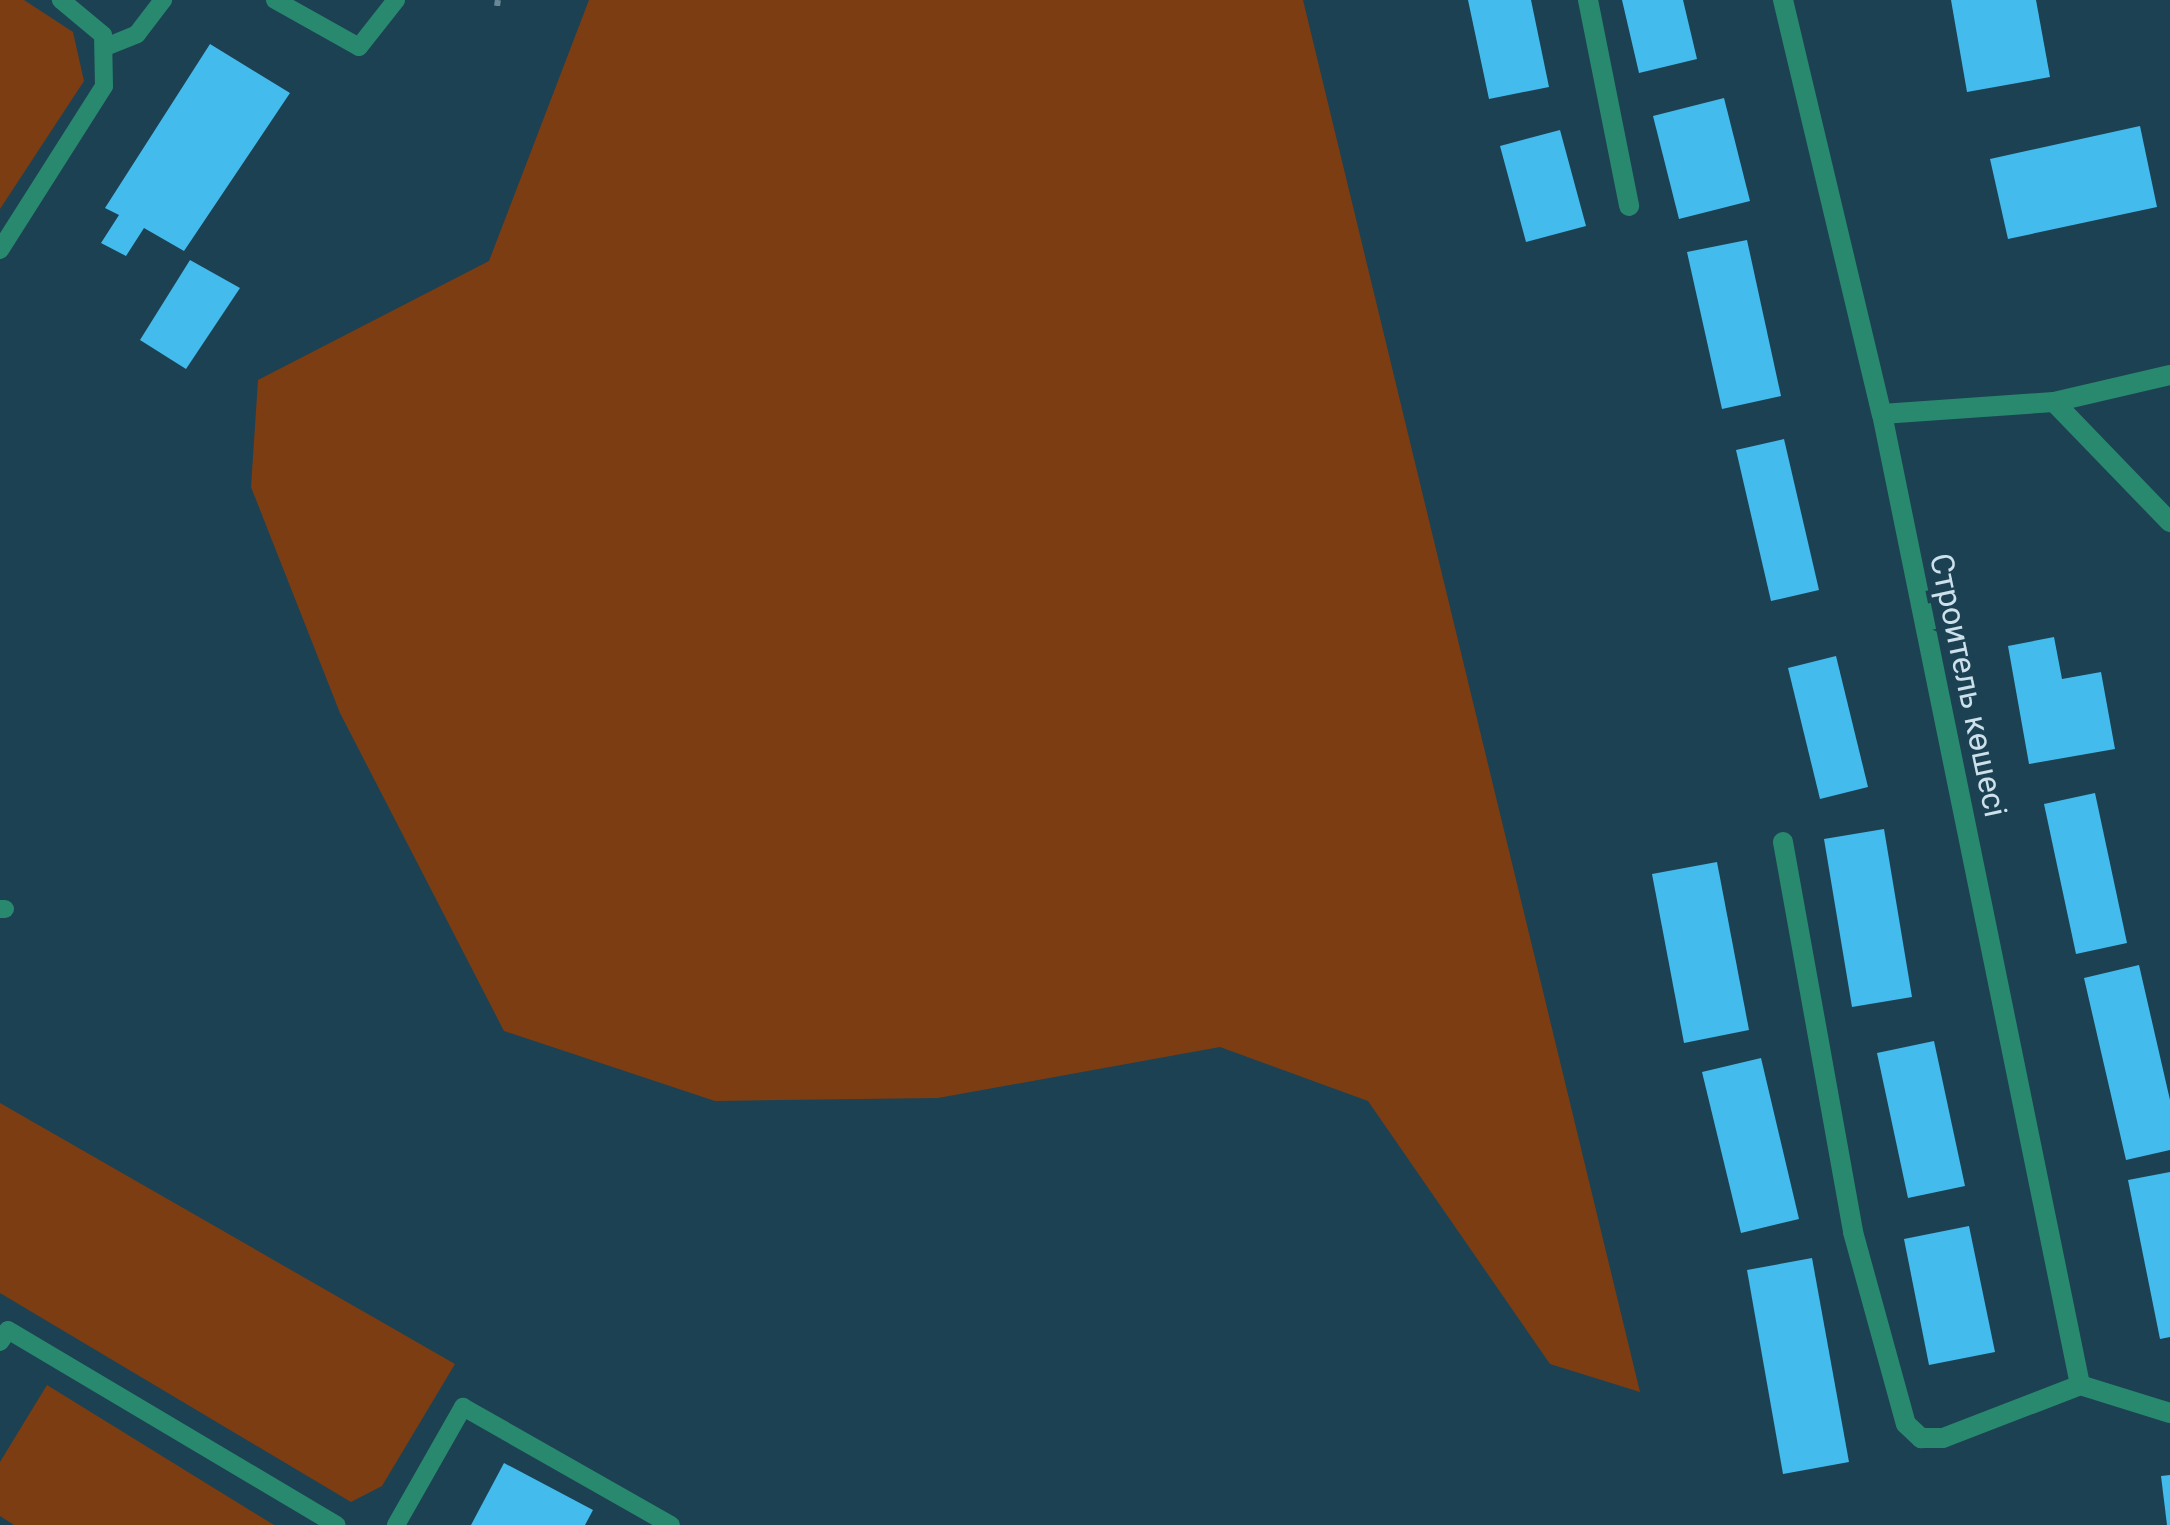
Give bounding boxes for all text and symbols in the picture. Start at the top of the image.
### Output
street label: Строитель көшесі [1921,550,2015,820]

